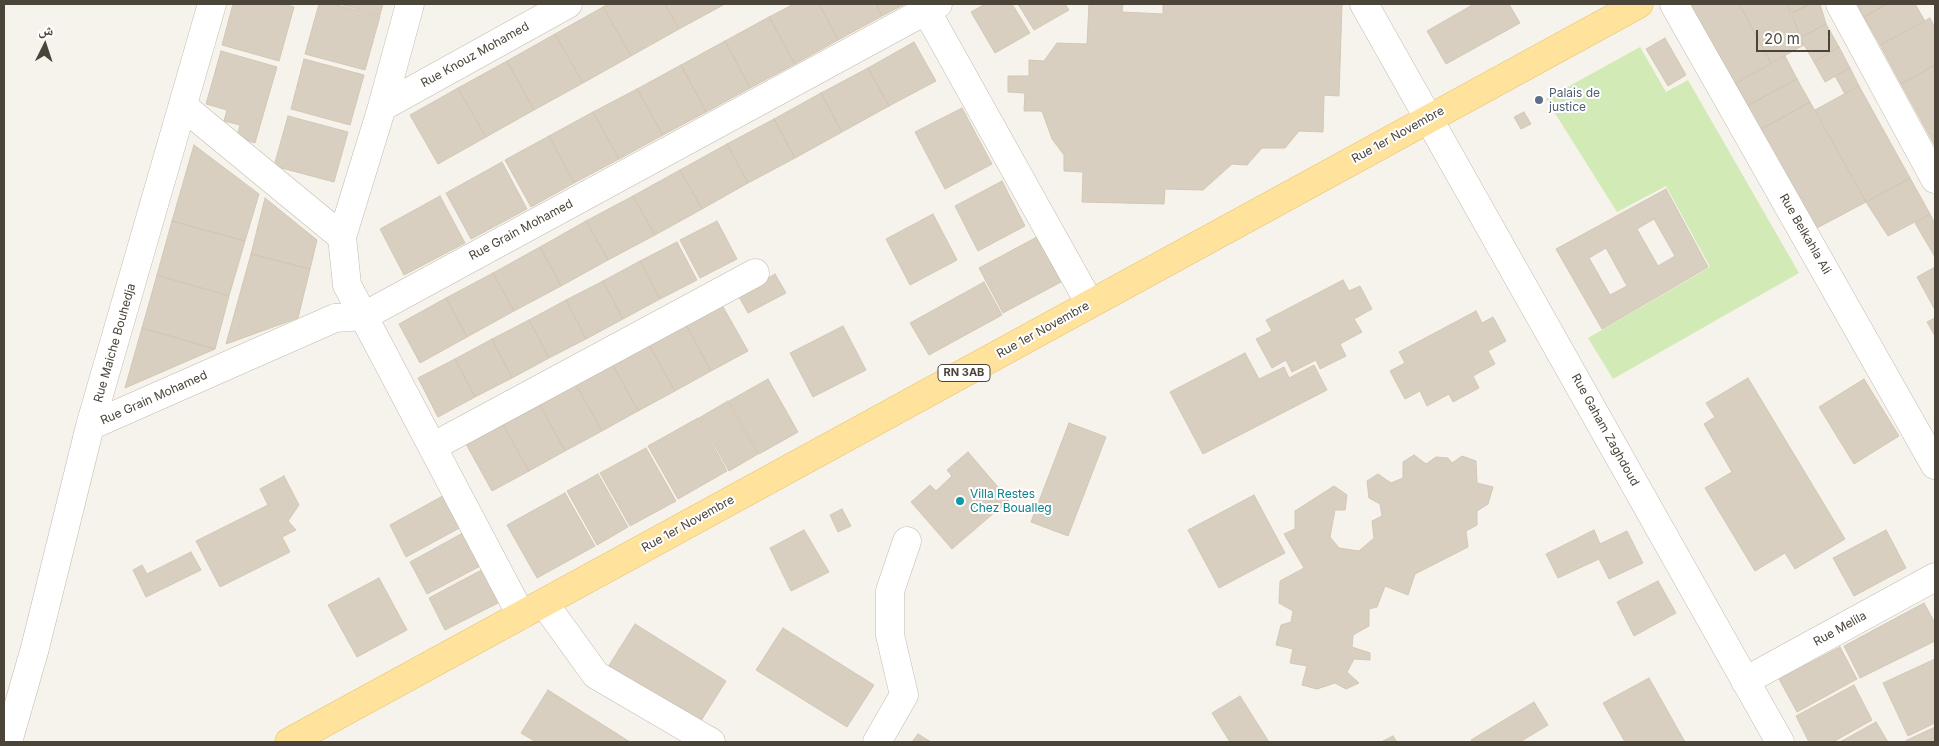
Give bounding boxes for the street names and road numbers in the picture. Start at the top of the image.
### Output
street label: Rue Knouz Mohamed [418,19,532,91]
street label: Rue 1er Novembre [1349,104,1447,166]
street label: Rue Belkahla Ali [1776,191,1834,277]
street label: Rue Grain Mohamed [467,197,575,263]
street label: Rue Maiche Bouhedja [91,282,139,404]
street label: Rue 1er Novembre [994,299,1092,361]
road number: RN 3AB [938,364,990,382]
street label: Rue Grain Mohamed [98,368,210,428]
street label: Rue Gaham Zaghdoud [1568,371,1642,489]
street label: Rue 1er Novembre [639,493,737,555]
street label: Rue Melila [1811,609,1869,649]

